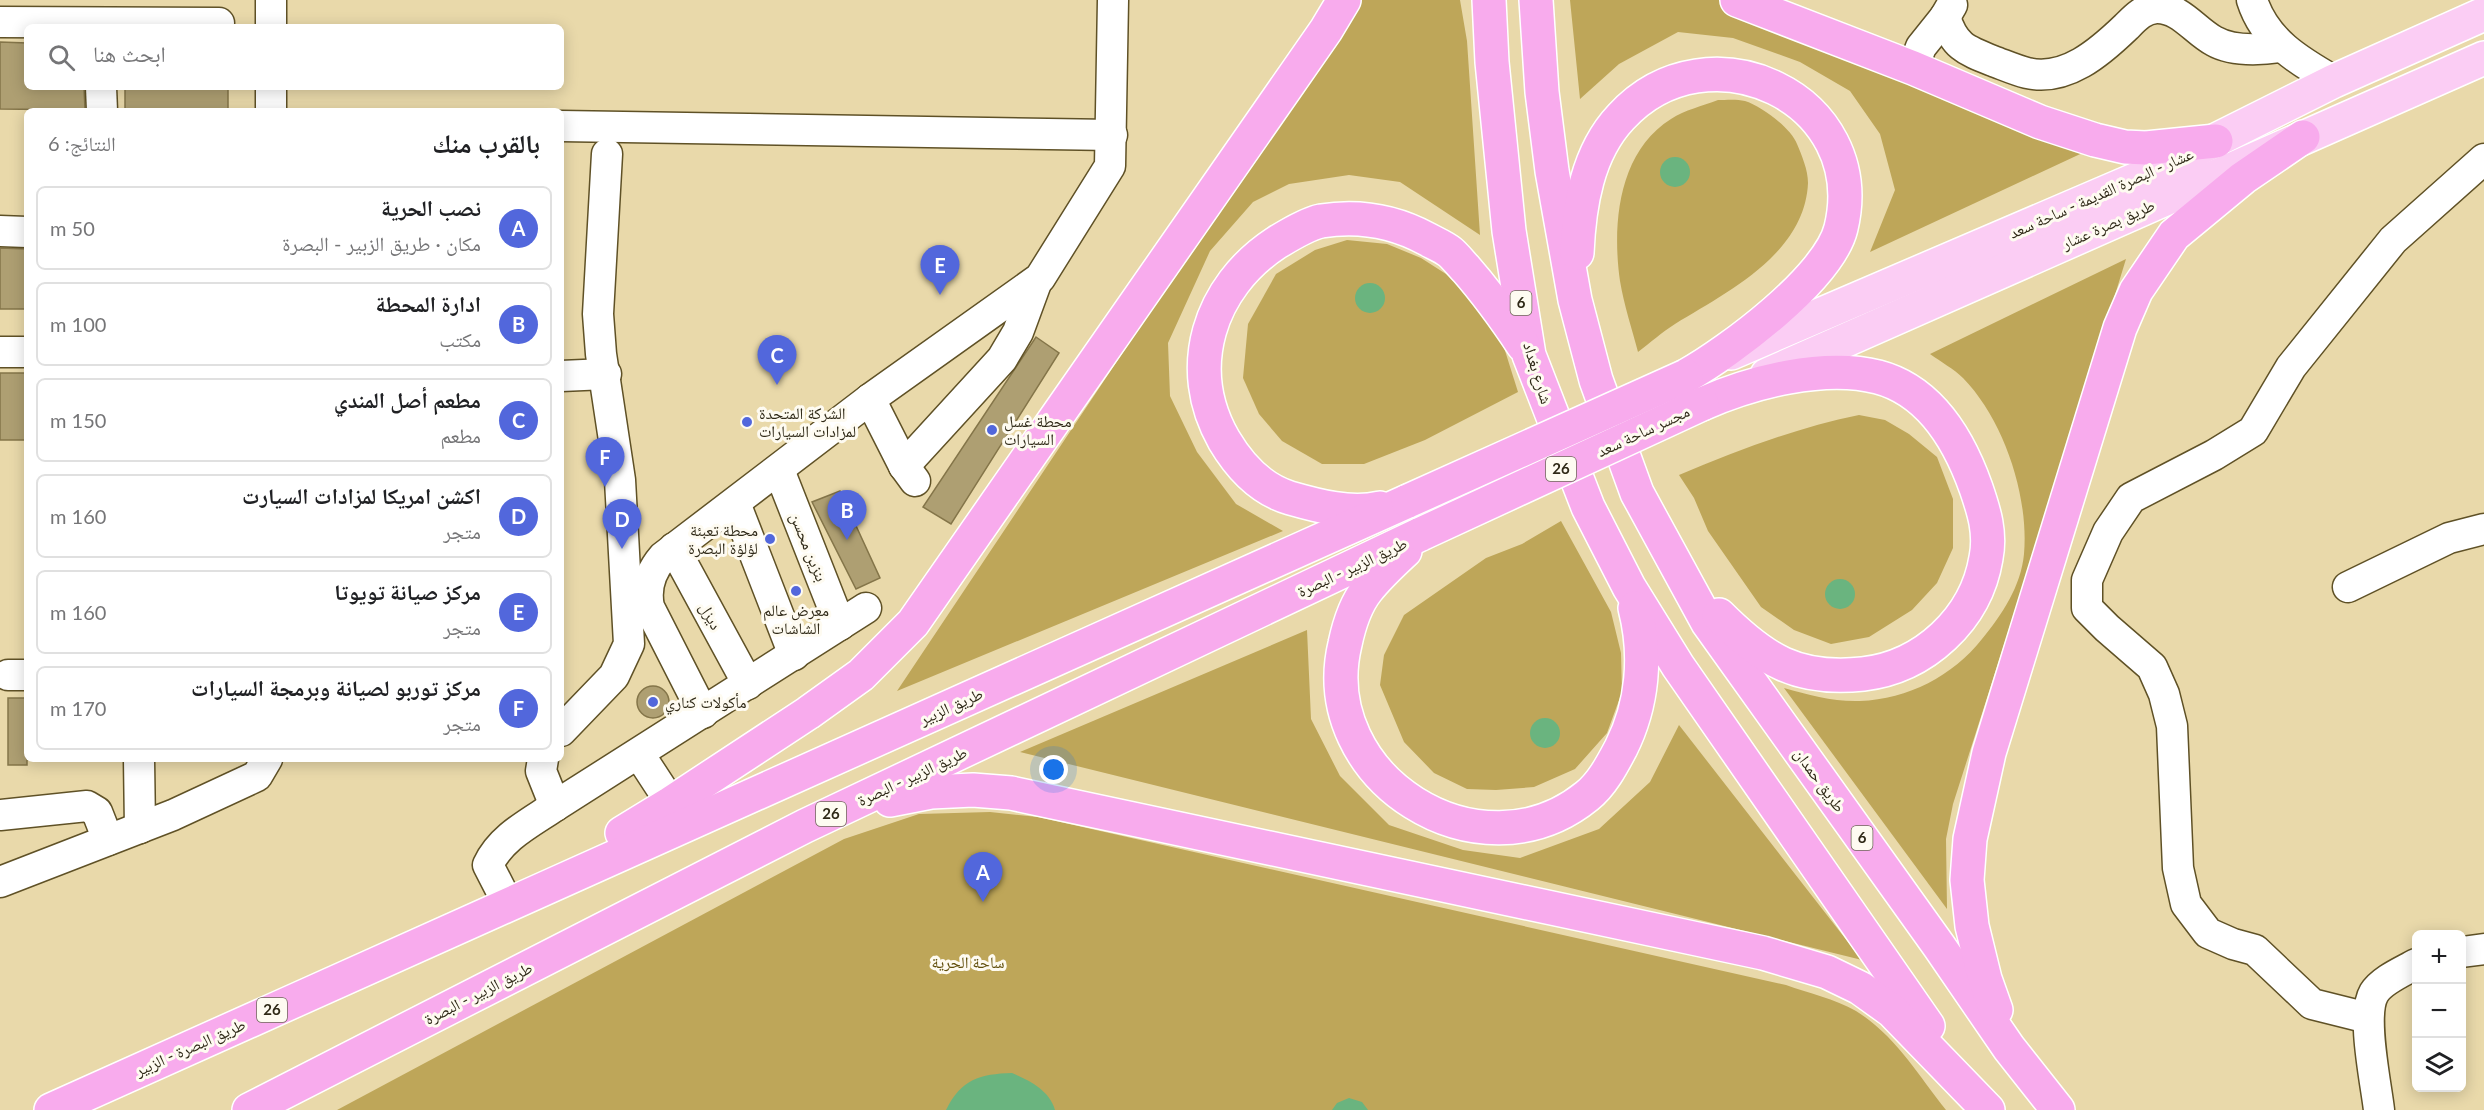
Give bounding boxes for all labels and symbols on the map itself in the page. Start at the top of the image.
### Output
street label: عشار - البصرة القديمة - ساحة سعد [2006,143,2196,243]
street label: طريق بصرة عشار [2057,195,2158,255]
pin: E [920,246,960,295]
road number: 6 [1510,291,1532,315]
pin: C [758,336,796,385]
street label: شارع بغداد [1518,340,1557,407]
street label: مجسر ساحة سعد [1593,401,1693,461]
place label: الشركة المتحدة لمزادات السيارات [759,403,856,441]
place label: محطة غسل السيارات [1004,411,1072,449]
marker: الشركة المتحدة لمزادات السيارات [740,415,754,429]
marker: محطة غسل السيارات [985,423,999,437]
pin: F [586,438,624,487]
road number: 26 [1546,457,1576,481]
pin: B [828,490,866,540]
pin: D [602,500,642,549]
street label: بنزين محسن [785,510,832,585]
place label: محطة تعبئة لؤلؤة البصرة [688,520,758,558]
marker: محطة تعبئة لؤلؤة البصرة [763,532,777,546]
street label: طريق الزبير - البصرة [1294,533,1410,602]
marker: معرض عالم الشاشات [789,584,803,598]
street label: ديزل [695,599,726,634]
place label: معرض عالم الشاشات [763,600,829,637]
street label: طريق الزبير [915,683,986,730]
place label: مأكولات كناري [665,692,747,715]
marker: مأكولات كناري [646,695,660,709]
street label: طريق الزبير - البصرة [854,742,970,811]
street label: طريق حمدان [1789,744,1850,817]
your location [1039,755,1068,784]
road number: 26 [816,802,846,826]
road number: 6 [1852,826,1872,850]
pin: A [964,852,1002,902]
park label: ساحة الحرية [931,952,1005,972]
street label: طريق الزبير - البصرة [421,957,536,1030]
road number: 26 [257,998,287,1022]
street label: طريق البصرة - الزبير [131,1014,249,1082]

